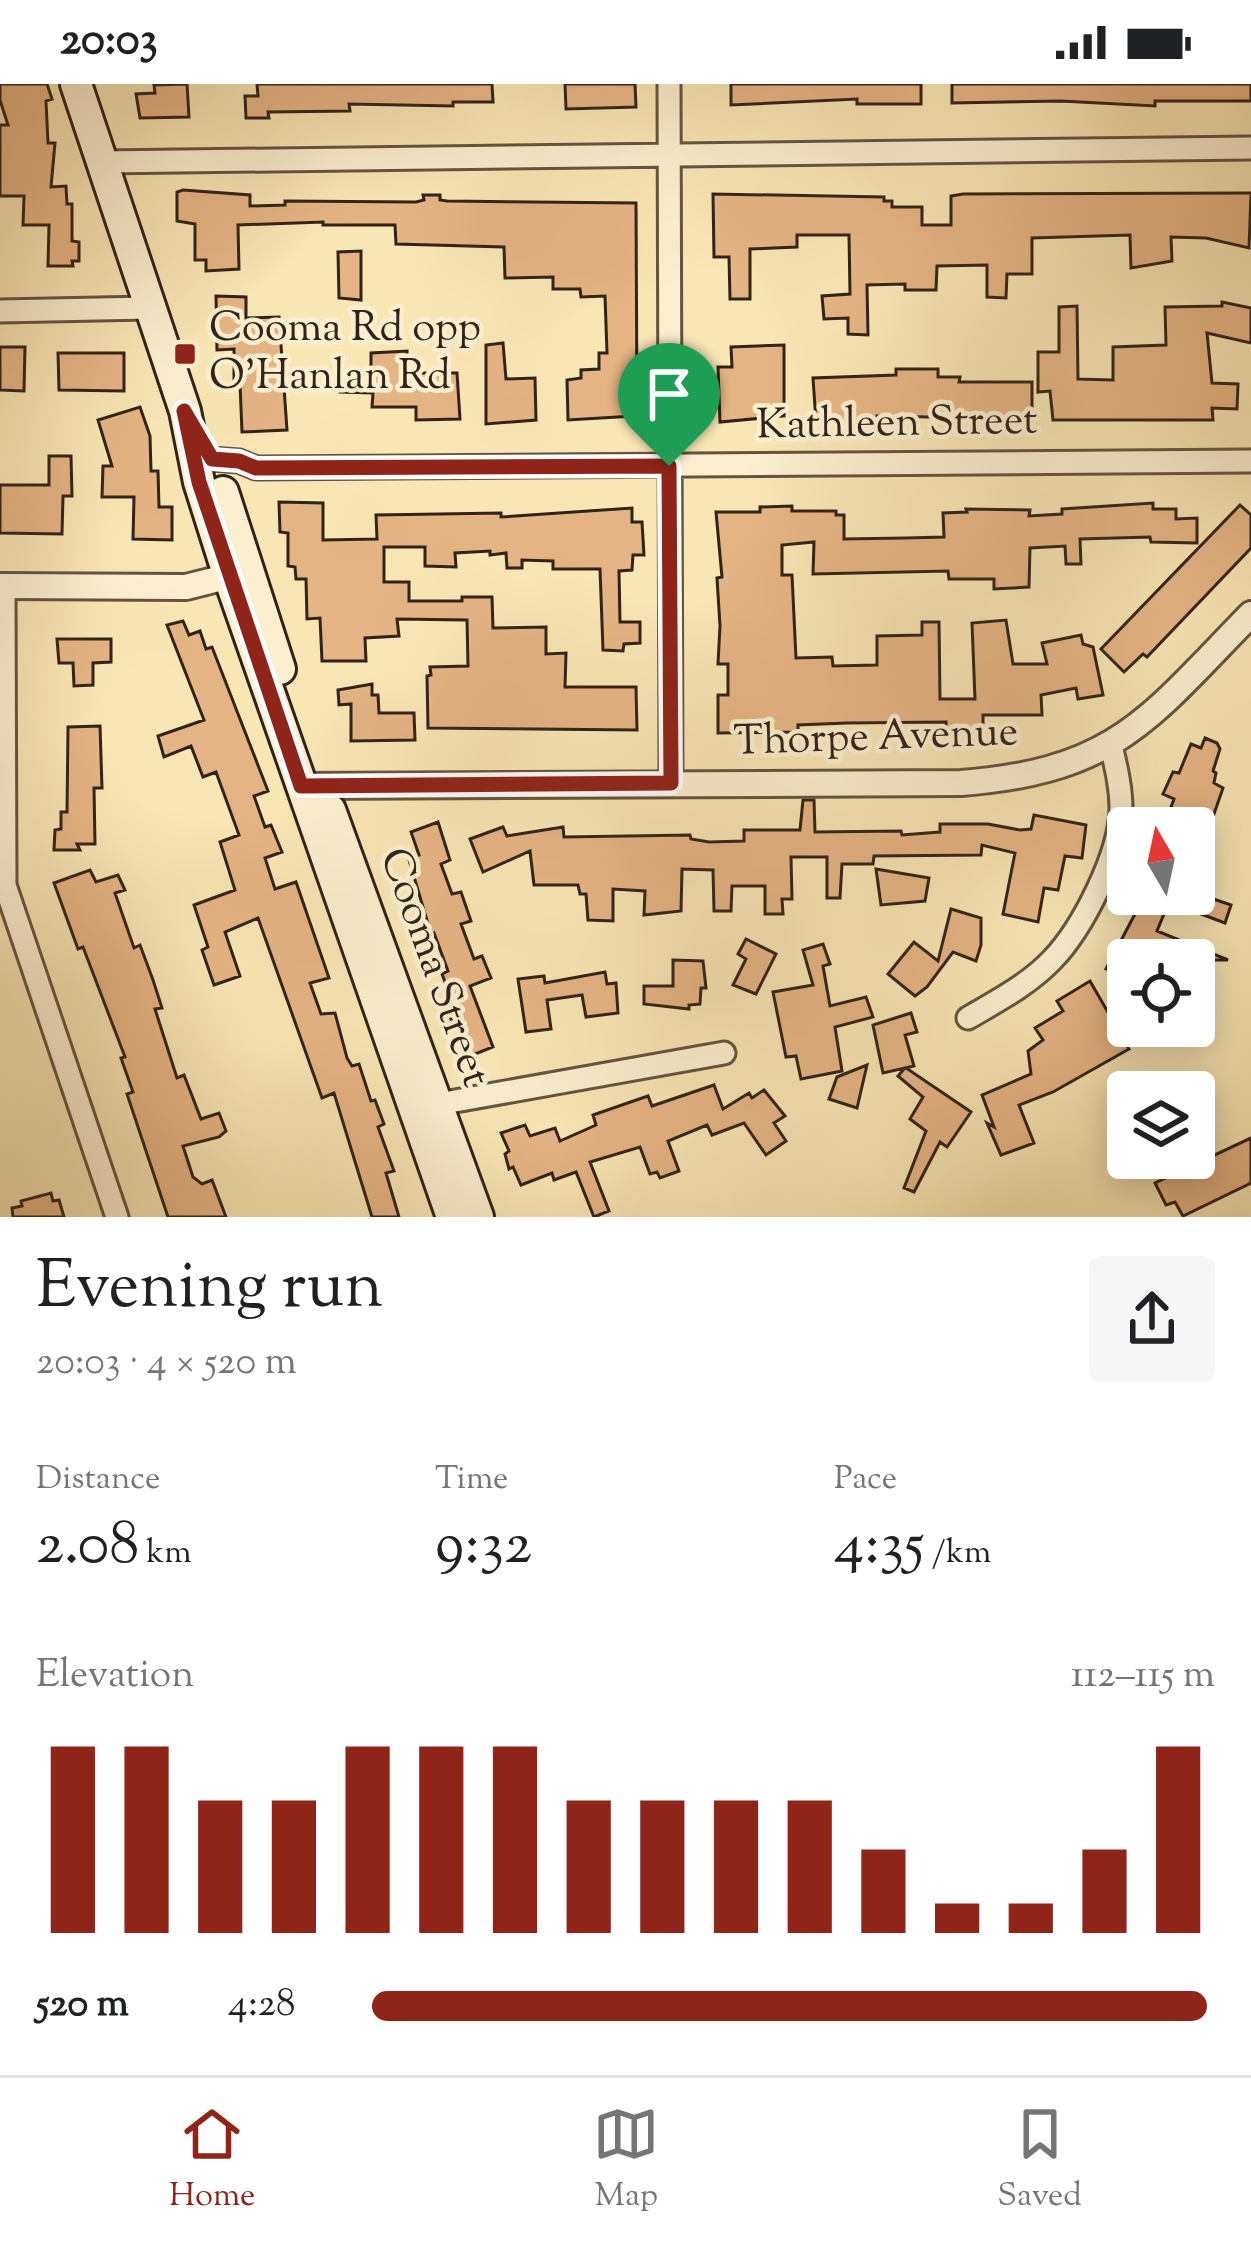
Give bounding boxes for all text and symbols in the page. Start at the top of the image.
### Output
text: 20:03 [60,10,158,75]
place label: Cooma Rd opp O'Hanlan Rd [209,300,481,408]
marker: Cooma Rd opp O'Hanlan Rd [172,341,198,367]
pin [618,343,720,466]
icon: arrive [636,361,702,427]
street label: Kathleen Street [756,393,1038,457]
street label: Thorpe Avenue [733,704,1019,774]
north arrow [1107,807,1215,915]
map controls [1107,807,1215,1179]
street label: Cooma Street [362,840,504,1096]
button: locate [1107,939,1215,1047]
button: layers [1107,1071,1215,1179]
text: Evening run [36,1243,383,1338]
button: share [1089,1256,1215,1382]
text: 20:03 · 4 × 520 m [36,1336,297,1392]
text: Distance [36,1456,160,1504]
text: Time [435,1456,508,1504]
text: Pace [834,1456,897,1504]
text: 2.08 [36,1504,139,1591]
text: 9:32 [435,1504,532,1591]
text: 4:35 [834,1504,925,1591]
text: km [139,1530,192,1578]
text: /km [925,1530,991,1578]
text: Elevation [36,1649,194,1705]
text: 112–115 m [1071,1649,1215,1705]
text: 520 m [36,1978,129,2034]
text: 4:28 [228,1978,296,2034]
tab: Home [169,2101,255,2221]
tab: Map [593,2101,659,2221]
tab: Saved [997,2101,1082,2221]

